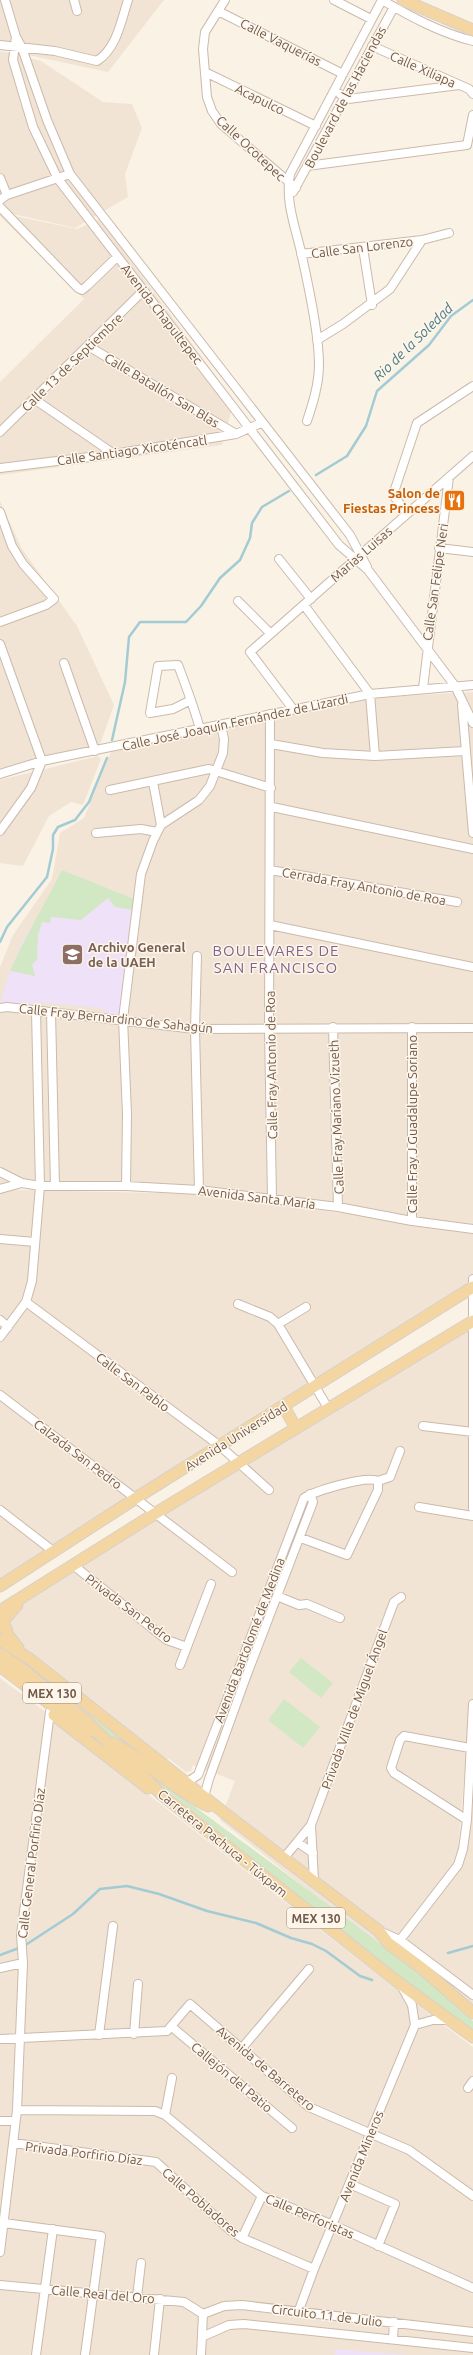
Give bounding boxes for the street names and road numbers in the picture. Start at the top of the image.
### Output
street label: Calle Vaquerías [238,16,324,69]
street label: Boulevard de las Haciendas [302,23,389,170]
street label: Calle Xiliapa [388,48,458,90]
street label: Acapulco [233,81,287,117]
street label: Calle Ocotepec [214,113,288,183]
street label: Calle San Lorenzo [310,234,414,260]
street label: Avenida Chapultepec [119,261,205,367]
street label: Calle 13 de Septiembre [19,310,125,414]
street label: Calle Batallón San Blas [102,350,222,430]
street label: Calle Santiago Xicoténcatl [56,432,208,467]
street label: Calle San Felipe Neri [420,522,450,642]
street label: Marias Luisas [328,523,395,584]
street label: Calle José Joaquín Fernández de Lizardi [121,691,349,753]
street label: Cerrada Fray Antonio de Roa [281,865,447,907]
street label: Calle Fray Antonio de Roa [263,990,279,1140]
street label: Calle Fray Bernardino de Sahagún [18,1001,214,1035]
street label: Calle Fray J Guadalupe Soriano [405,1035,419,1213]
street label: Calle Fray Mariano Vizueth [326,1039,346,1195]
street label: Avenida Santa María [198,1183,316,1211]
street label: Calle San Pablo [93,1350,173,1414]
street label: Avenida Universidad [182,1399,290,1473]
street label: Calzada San Pedro [31,1416,125,1492]
street label: Avenida Bartolomé de Medina [211,1555,287,1725]
street label: Privada San Pedro [83,1571,175,1645]
street label: Privada Villa de Miguel Ángel [318,1626,390,1791]
road number: MEX 130 [23,1683,81,1703]
street label: Carretera Pachuca - Túxpam [155,1786,291,1900]
street label: Calle General Porfirio Díaz [15,1787,47,1939]
road number: MEX 130 [287,1908,345,1928]
street label: Avenida de Barretero [214,2023,318,2113]
street label: Callejón del Patio [189,2039,275,2115]
street label: Avenida Mineros [336,2108,386,2204]
street label: Privada Porfirio Díaz [25,2139,143,2167]
street label: Calle Pobladores [160,2165,243,2240]
street label: Calle Perforistas [264,2191,357,2241]
street label: Calle Real del Oro [51,2283,155,2305]
street label: Circuito 11 de Julio [271,2301,383,2329]

